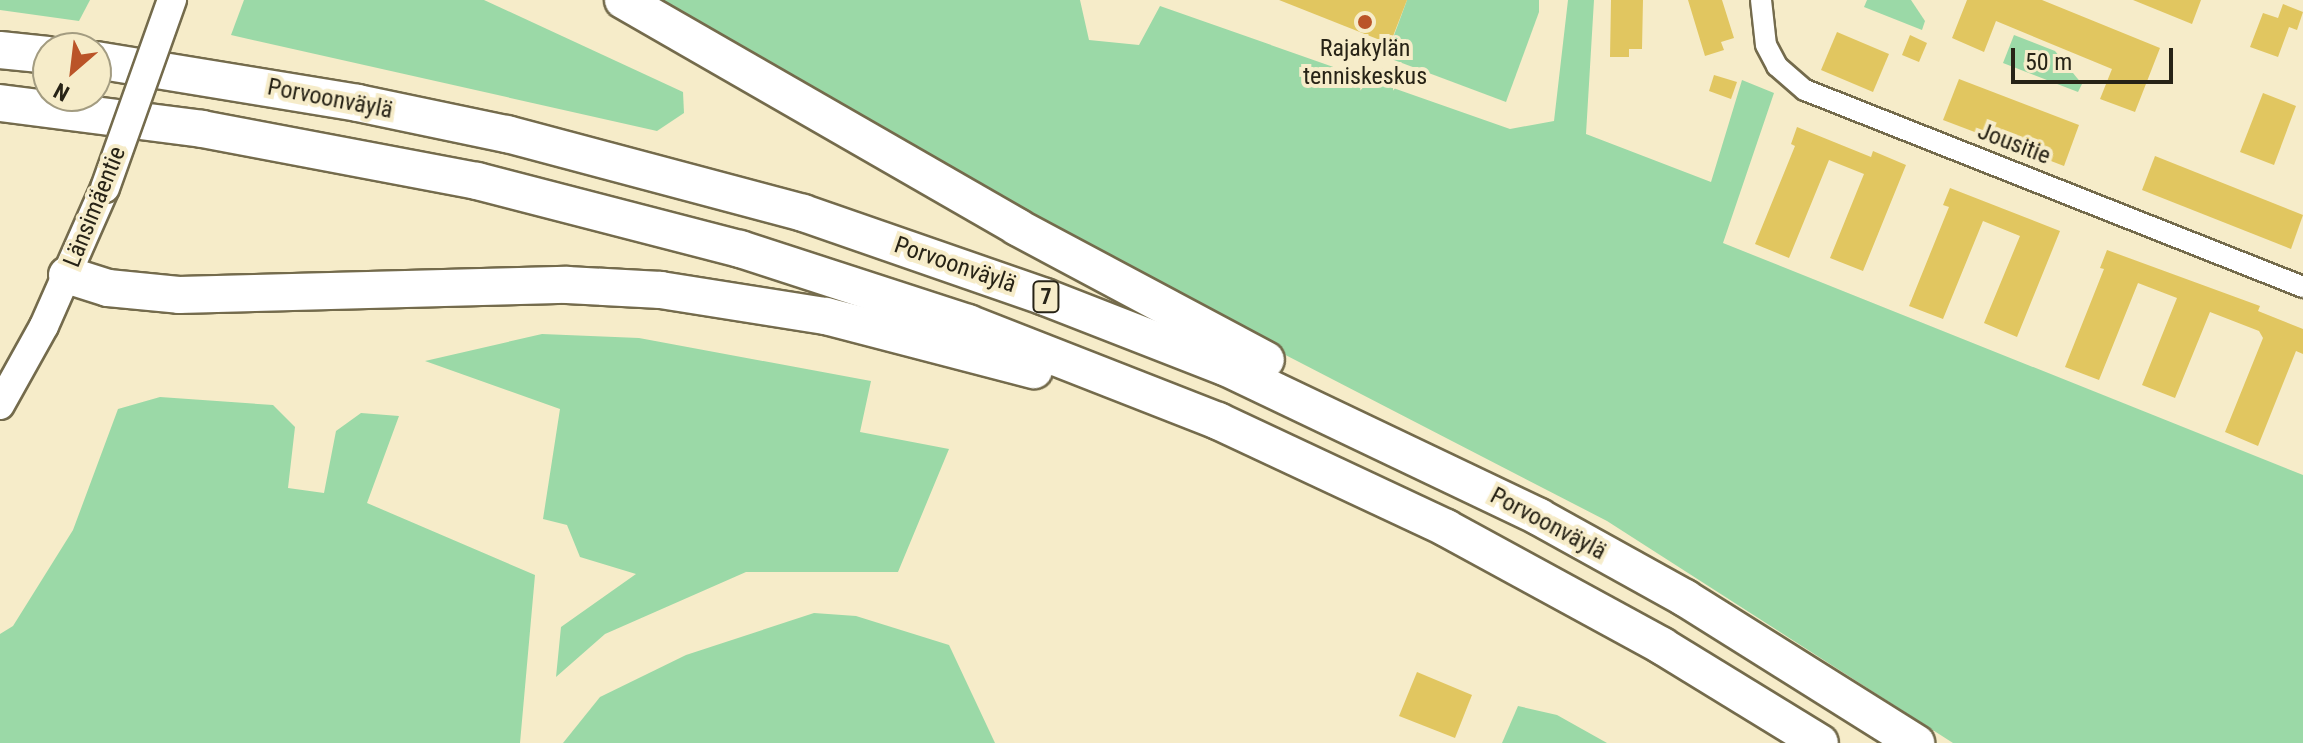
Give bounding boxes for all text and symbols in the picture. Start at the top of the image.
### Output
marker: Rajakylän tenniskeskus [1356,13,1374,31]
north arrow [32,32,112,112]
scale bar [2015,32,2177,82]
place label: Rajakylän tenniskeskus [1303,35,1427,91]
text: 50 m [2025,48,2072,76]
street label: Porvoonväylä [265,73,395,125]
text: N [50,78,73,106]
street label: Jousitie [1974,117,2054,171]
street label: Länsimäentie [58,143,132,271]
street label: Porvoonväylä [890,231,1020,299]
road number: 7 [1032,279,1060,315]
street label: Porvoonväylä [1485,481,1611,567]

